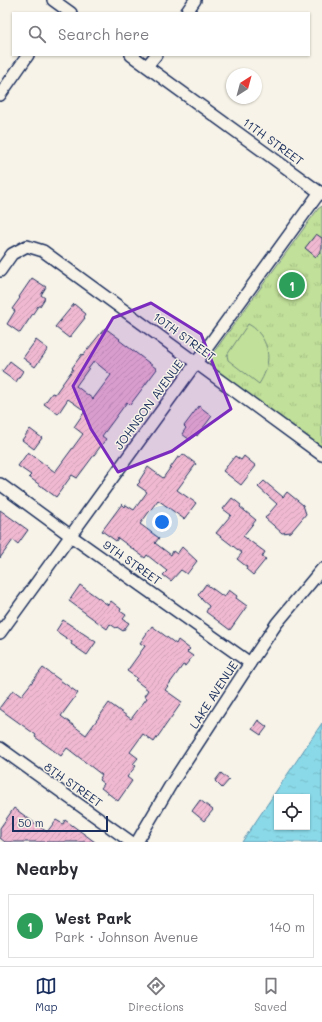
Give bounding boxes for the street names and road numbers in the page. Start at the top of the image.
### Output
street label: 11TH STREET [240,114,307,169]
street label: 10TH STREET [150,308,219,364]
street label: JOHNSON AVENUE [110,356,186,453]
street label: 9TH STREET [100,536,165,588]
street label: LAKE AVENUE [185,658,241,731]
street label: 8TH STREET [41,758,106,810]

